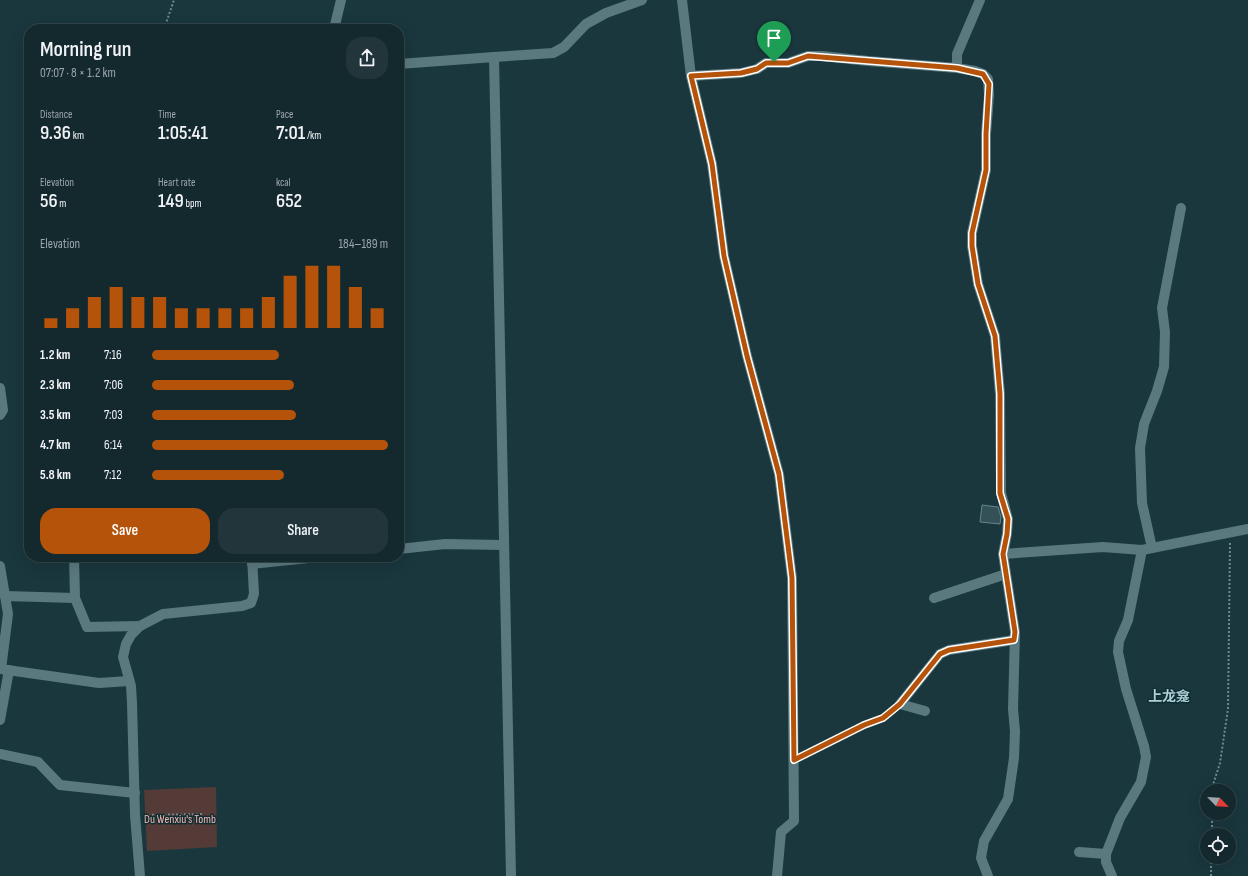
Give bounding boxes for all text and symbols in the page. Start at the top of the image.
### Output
pin [757,21,791,62]
icon: arrive [763,27,785,49]
text: Morning run [40,36,131,63]
button: share [346,37,388,79]
text: 07:07 · 8 × 1.2 km [40,65,116,81]
text: Distance [40,108,72,121]
text: Time [158,108,176,121]
text: Pace [276,108,294,121]
text: 9.36 [40,121,71,145]
text: 1:05:41 [158,121,208,145]
text: 7:01 [276,121,305,145]
text: km [71,129,84,142]
text: /km [305,129,321,142]
text: Elevation [40,176,74,189]
text: Heart rate [158,176,196,189]
text: kcal [276,176,291,189]
text: 56 [40,189,58,213]
text: 149 [158,189,184,213]
text: 652 [276,189,302,213]
text: m [58,197,66,210]
text: bpm [184,197,202,210]
text: Elevation [40,236,80,252]
text: 184–189 m [338,236,388,252]
text: 1.2 km [40,347,70,363]
text: 7:16 [104,347,122,363]
text: 2.3 km [40,377,71,393]
text: 7:06 [104,377,123,393]
text: 3.5 km [40,407,71,423]
text: 7:03 [104,407,123,423]
text: 4.7 km [40,437,70,453]
text: 6:14 [104,437,122,453]
text: 5.8 km [40,467,71,483]
text: 7:12 [104,467,122,483]
button: Save [40,508,210,554]
button: Share [218,508,388,554]
district label: 上龙龛 [1148,688,1190,705]
north arrow [1200,784,1236,820]
map controls [1200,784,1236,864]
park label: Du Wenxiu's Tomb [144,812,216,827]
button: locate [1200,828,1236,864]

